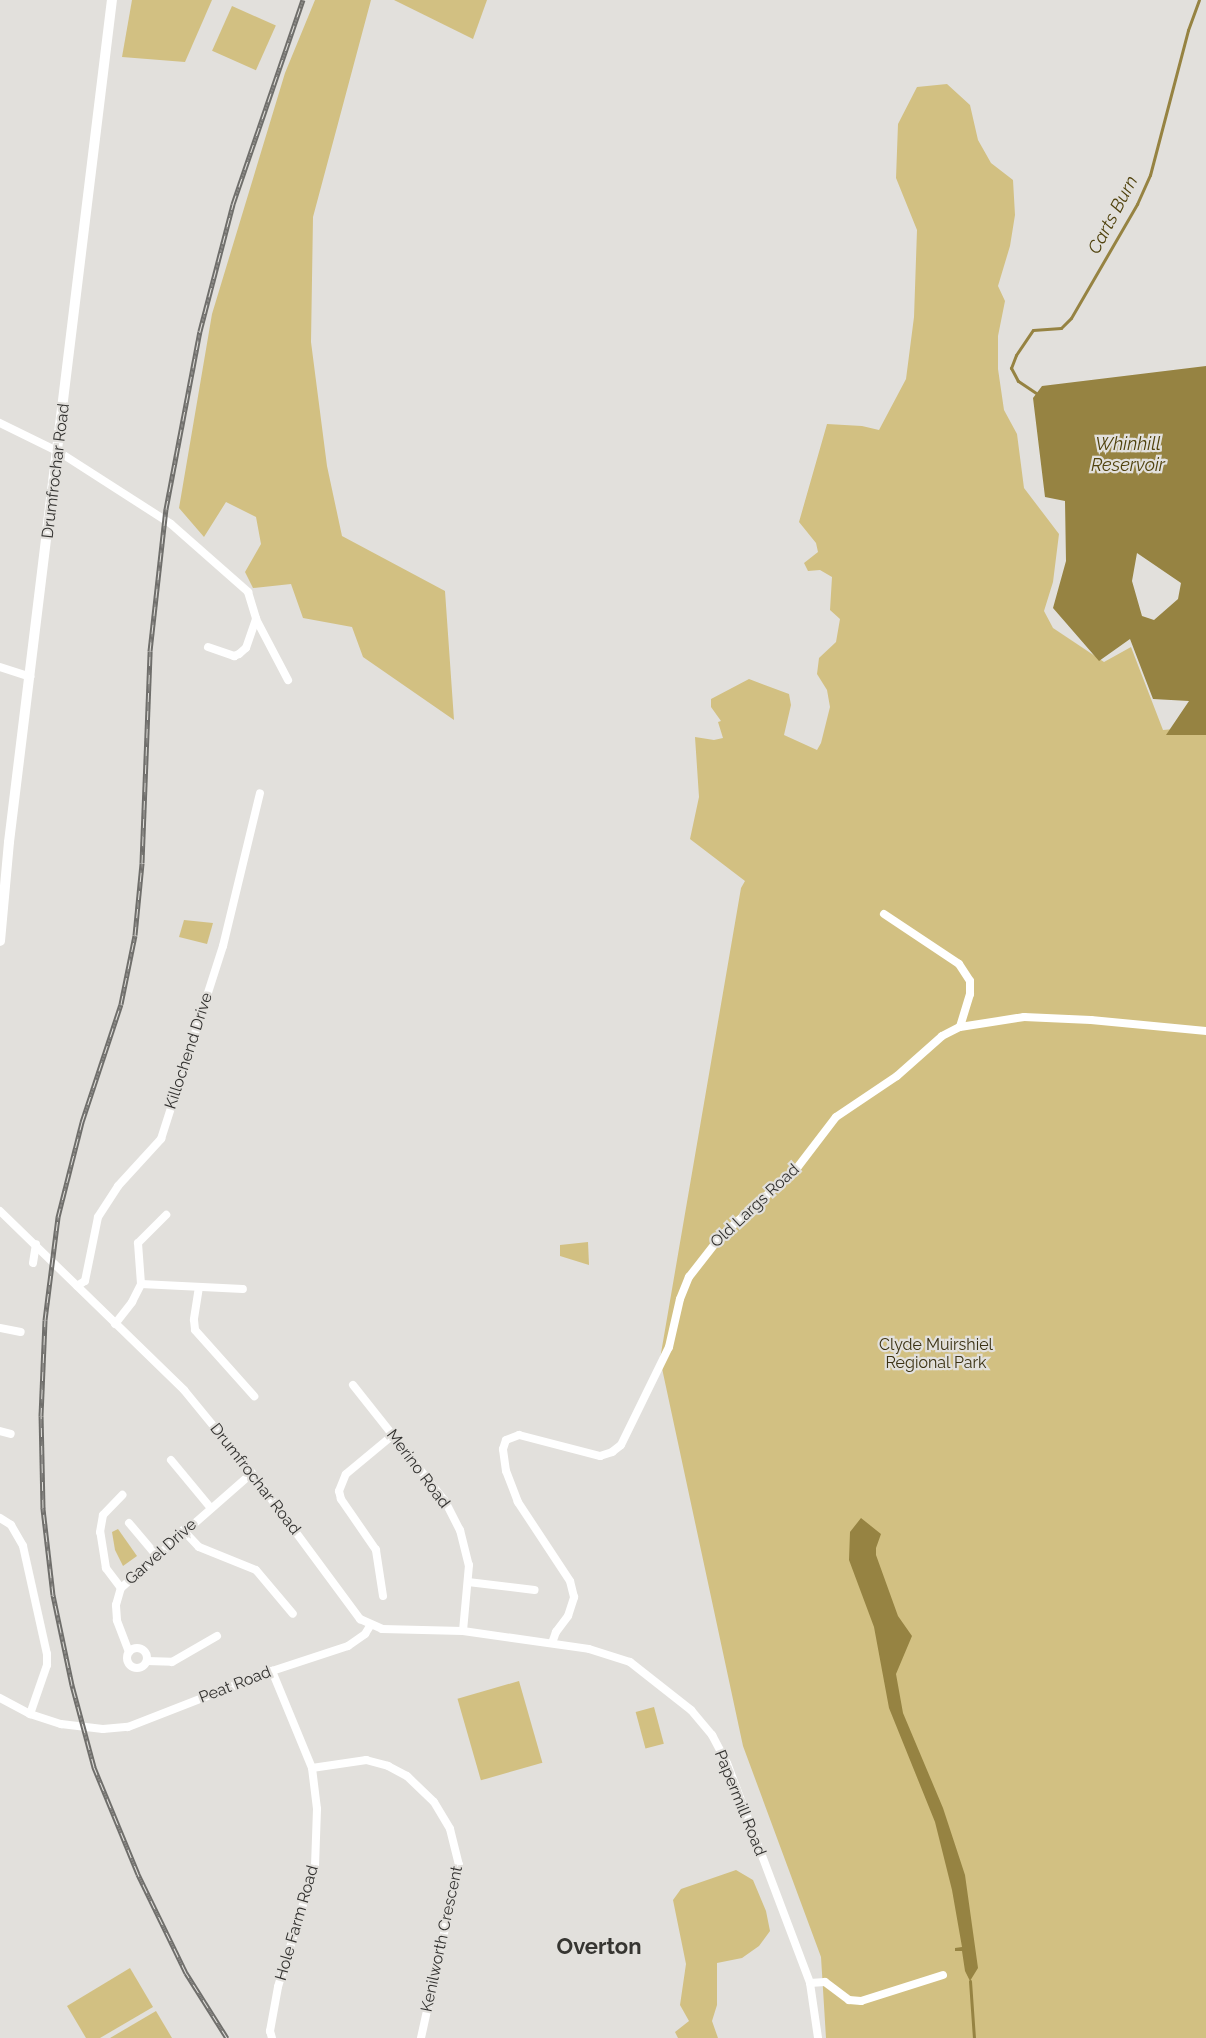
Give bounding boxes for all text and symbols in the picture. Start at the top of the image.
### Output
water label: Carts Burn [1083,172,1143,258]
street label: Drumfrochar Road [38,402,74,540]
water label: Whinhill Reservoir [1091,434,1165,476]
street label: Killochend Drive [161,990,217,1112]
street label: Old Largs Road [707,1160,803,1252]
park label: Clyde Muirshiel Regional Park [879,1335,993,1373]
street label: Drumfrochar Road [205,1419,305,1539]
street label: Merino Road [382,1426,454,1512]
street label: Garvel Drive [121,1515,201,1589]
street label: Peat Road [196,1662,274,1708]
street label: Papermill Road [710,1747,770,1859]
street label: Hole Farm Road [271,1863,323,1983]
street label: Kenilworth Crescent [417,1864,467,2014]
district label: Overton [557,1934,641,1960]

